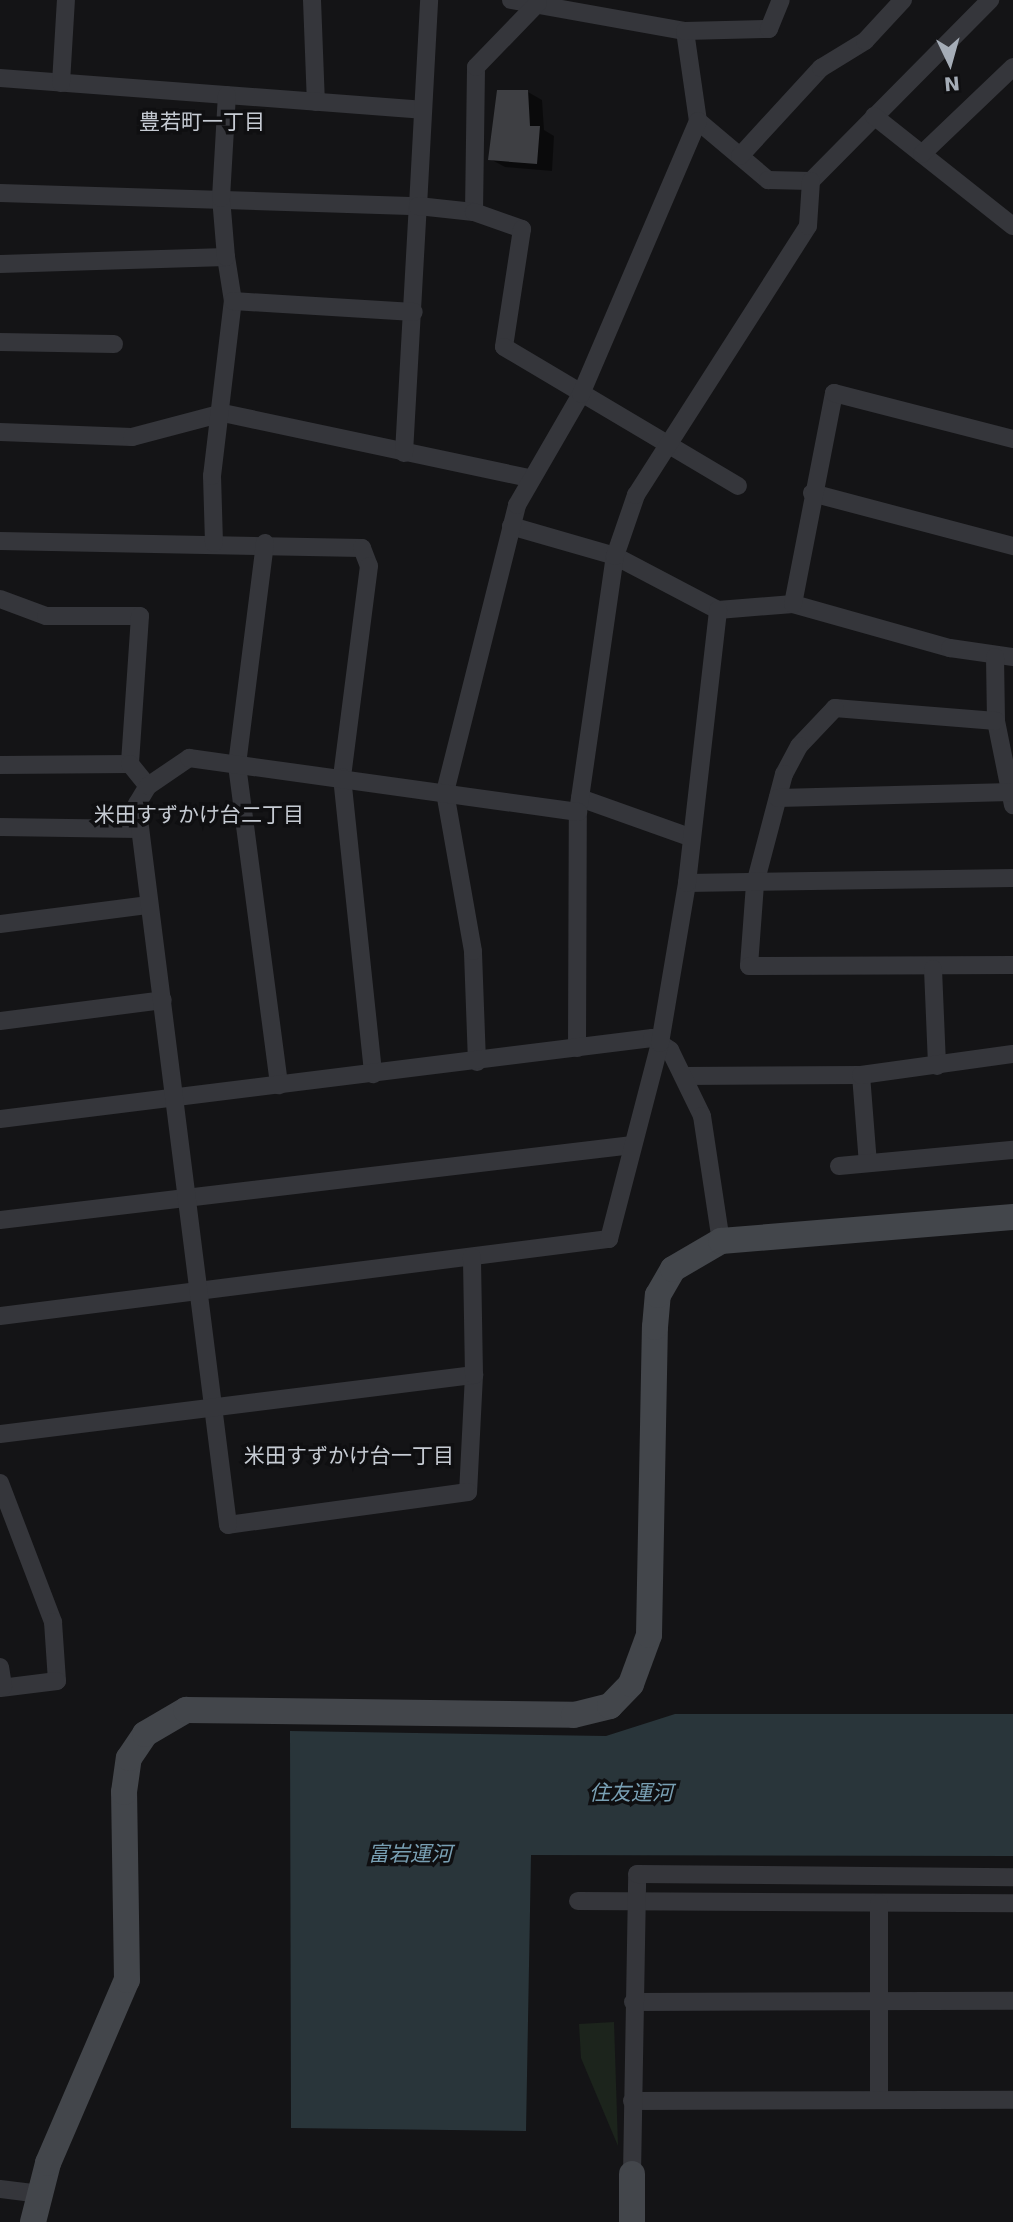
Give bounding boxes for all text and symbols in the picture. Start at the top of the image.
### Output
north arrow [915,28,985,98]
text: N [943,72,961,96]
district label: 豊若町一丁目 [139,109,265,135]
district label: 米田すずかけ台二丁目 [94,802,304,828]
district label: 米田すずかけ台一丁目 [244,1443,454,1469]
water label: 住友運河 [589,1780,673,1806]
water label: 富岩運河 [368,1841,452,1867]

